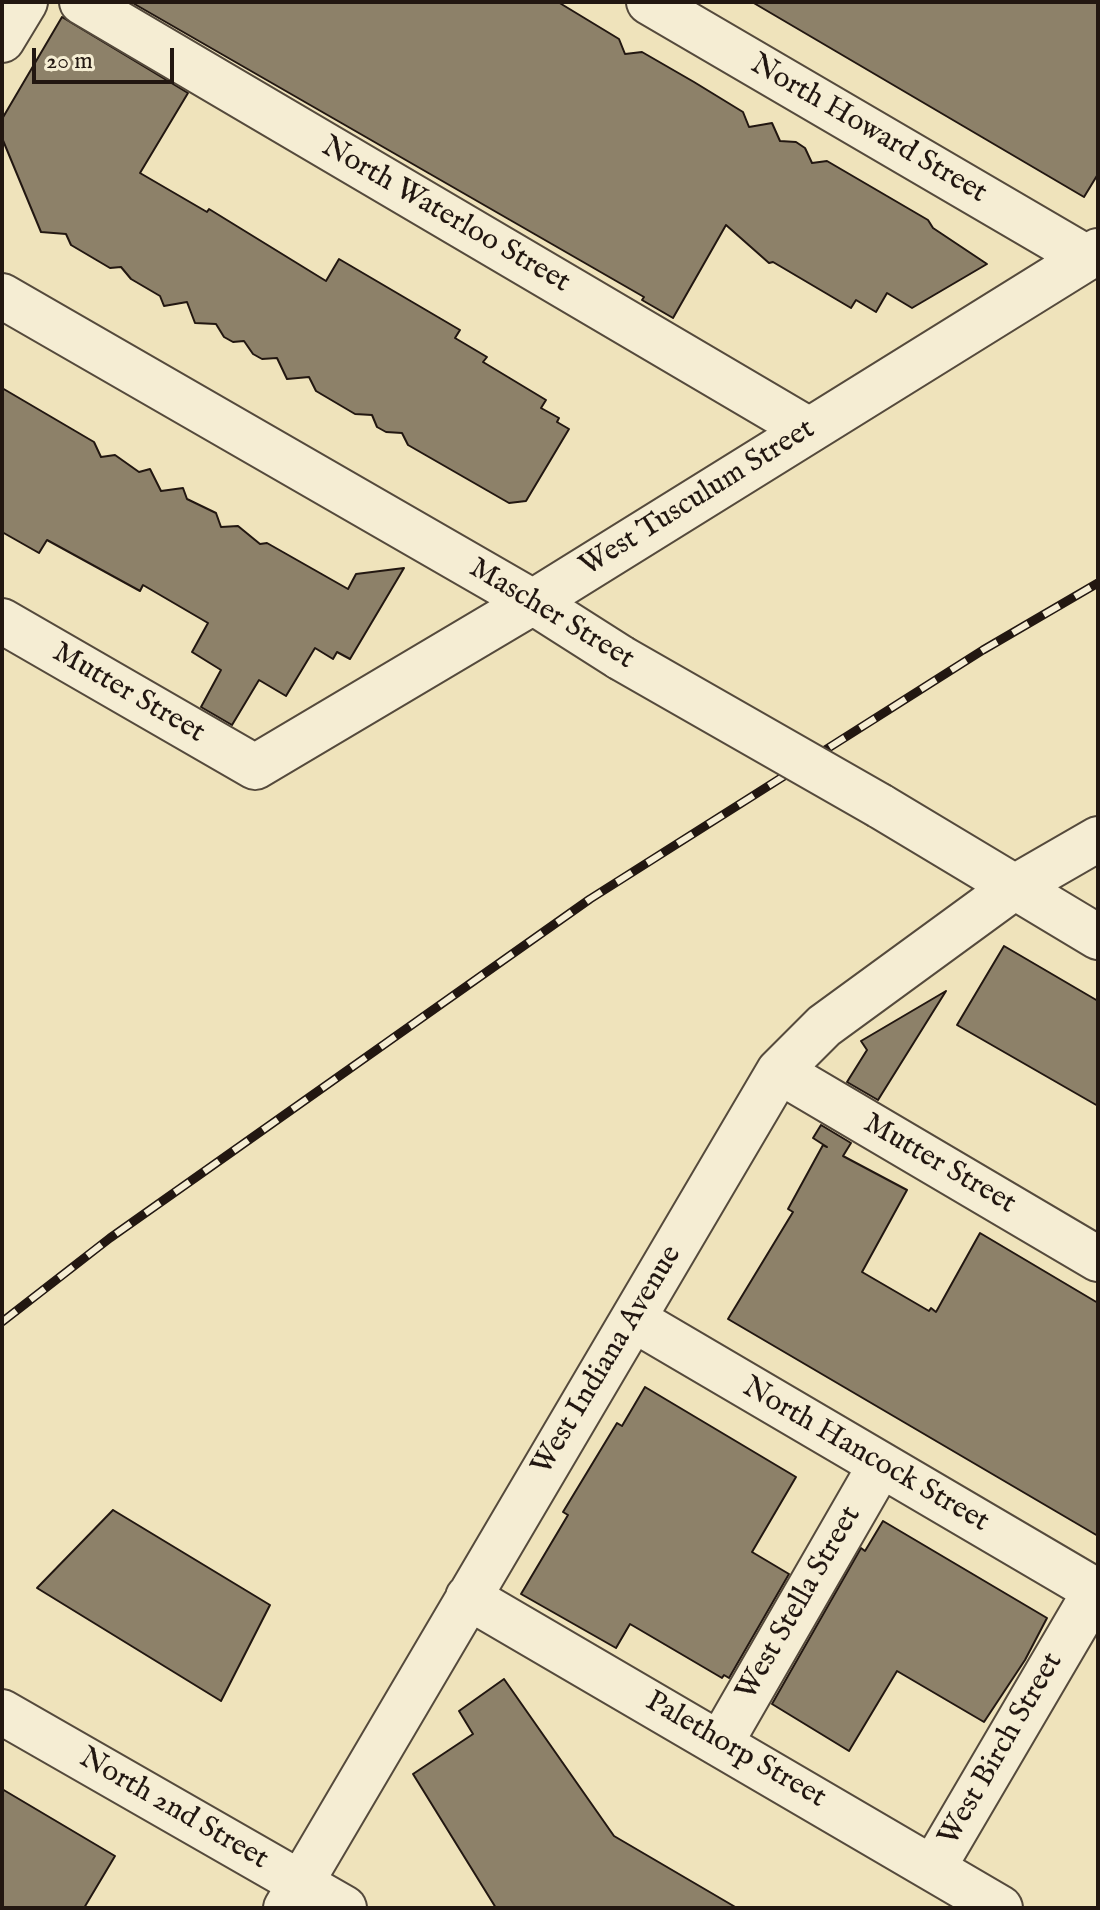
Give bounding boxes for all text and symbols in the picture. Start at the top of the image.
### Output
scale bar [36,32,178,82]
text: 20 m [46,46,93,77]
street label: North Howard Street [743,48,993,212]
street label: North Waterloo Street [314,130,576,302]
street label: West Tusculum Street [574,412,822,586]
street label: Mascher Street [462,552,640,678]
street label: Mutter Street [45,636,211,752]
street label: Mutter Street [856,1107,1022,1223]
street label: West Indiana Avenue [525,1240,691,1482]
street label: North Hancock Street [735,1371,995,1541]
street label: West Stella Street [730,1501,870,1707]
street label: West Birch Street [932,1647,1072,1853]
street label: Palethorp Street [638,1685,832,1817]
street label: North 2nd Street [72,1741,274,1879]

